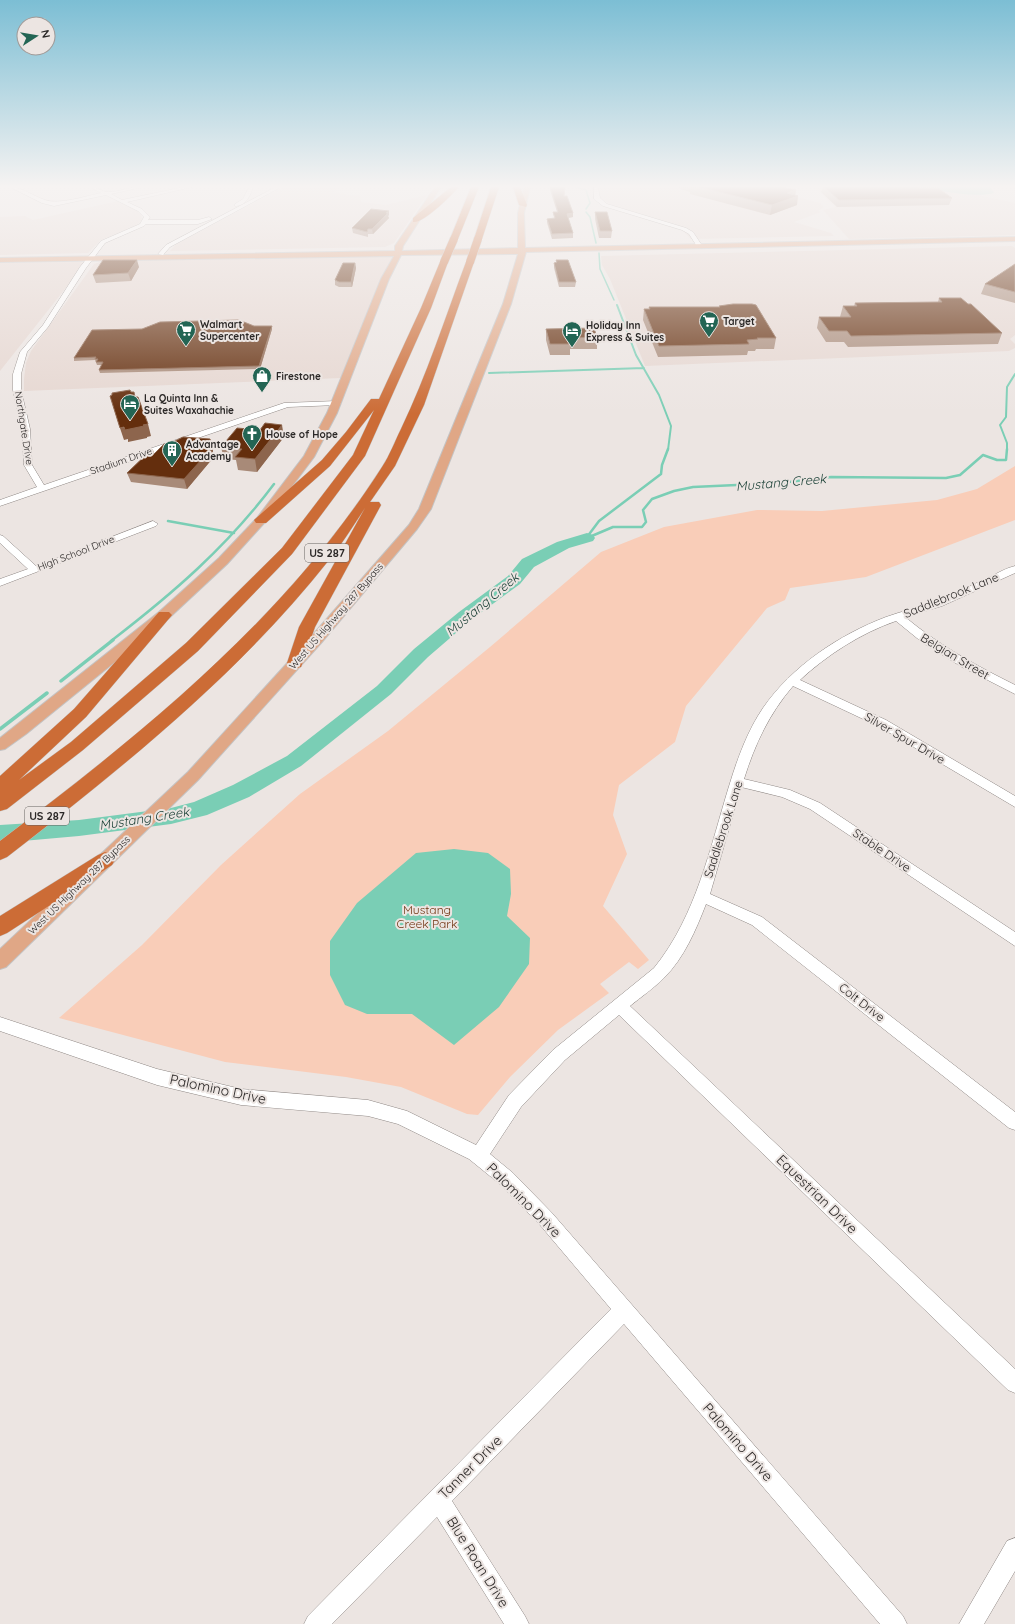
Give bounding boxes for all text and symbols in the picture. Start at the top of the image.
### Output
north arrow [16,16,56,56]
text: N [38,29,53,39]
supermarket icon: Target [698,310,720,338]
place label: Target [723,315,755,328]
place label: Walmart Supercenter [200,318,260,343]
supermarket icon: Walmart Supercenter [175,319,197,347]
place label: Holiday Inn Express & Suites [586,319,664,344]
hotel icon: Holiday Inn Express & Suites [561,320,583,348]
shop icon: Firestone [251,365,273,393]
place label: Firestone [276,370,321,383]
street label: Northgate Drive [12,390,36,466]
place label: La Quinta Inn & Suites Waxahachie [144,392,234,417]
hotel icon: La Quinta Inn & Suites Waxahachie [119,393,141,421]
church icon: House of Hope [241,423,263,451]
place label: House of Hope [266,428,338,441]
place label: Advantage Academy [186,438,239,463]
building icon: Advantage Academy [161,439,183,467]
street label: Stadium Drive [88,444,154,478]
water label: Mustang Creek [735,470,828,494]
street label: High School Drive [36,532,117,574]
road number: US 287 [305,544,349,562]
street label: West US Highway 287 Bypass [286,560,386,672]
water label: Mustang Creek [442,568,523,639]
street label: Saddlebrook Lane [901,569,1001,621]
street label: Belgian Street [918,630,992,682]
street label: Silver Spur Drive [862,709,948,767]
street label: Saddlebrook Lane [700,778,746,879]
water label: Mustang Creek [98,803,191,833]
road number: US 287 [25,807,69,825]
street label: Stable Drive [850,825,914,875]
street label: West US Highway 287 Bypass [25,833,133,937]
park label: Mustang Creek Park [397,902,457,931]
street label: Colt Drive [836,979,888,1025]
street label: Palomino Drive [168,1070,268,1108]
street label: Equestrian Drive [773,1151,861,1237]
street label: Palomino Drive [483,1159,565,1241]
street label: Palomino Drive [699,1399,777,1485]
street label: Tanner Drive [434,1431,506,1503]
street label: Blue Roan Drive [443,1513,513,1611]

